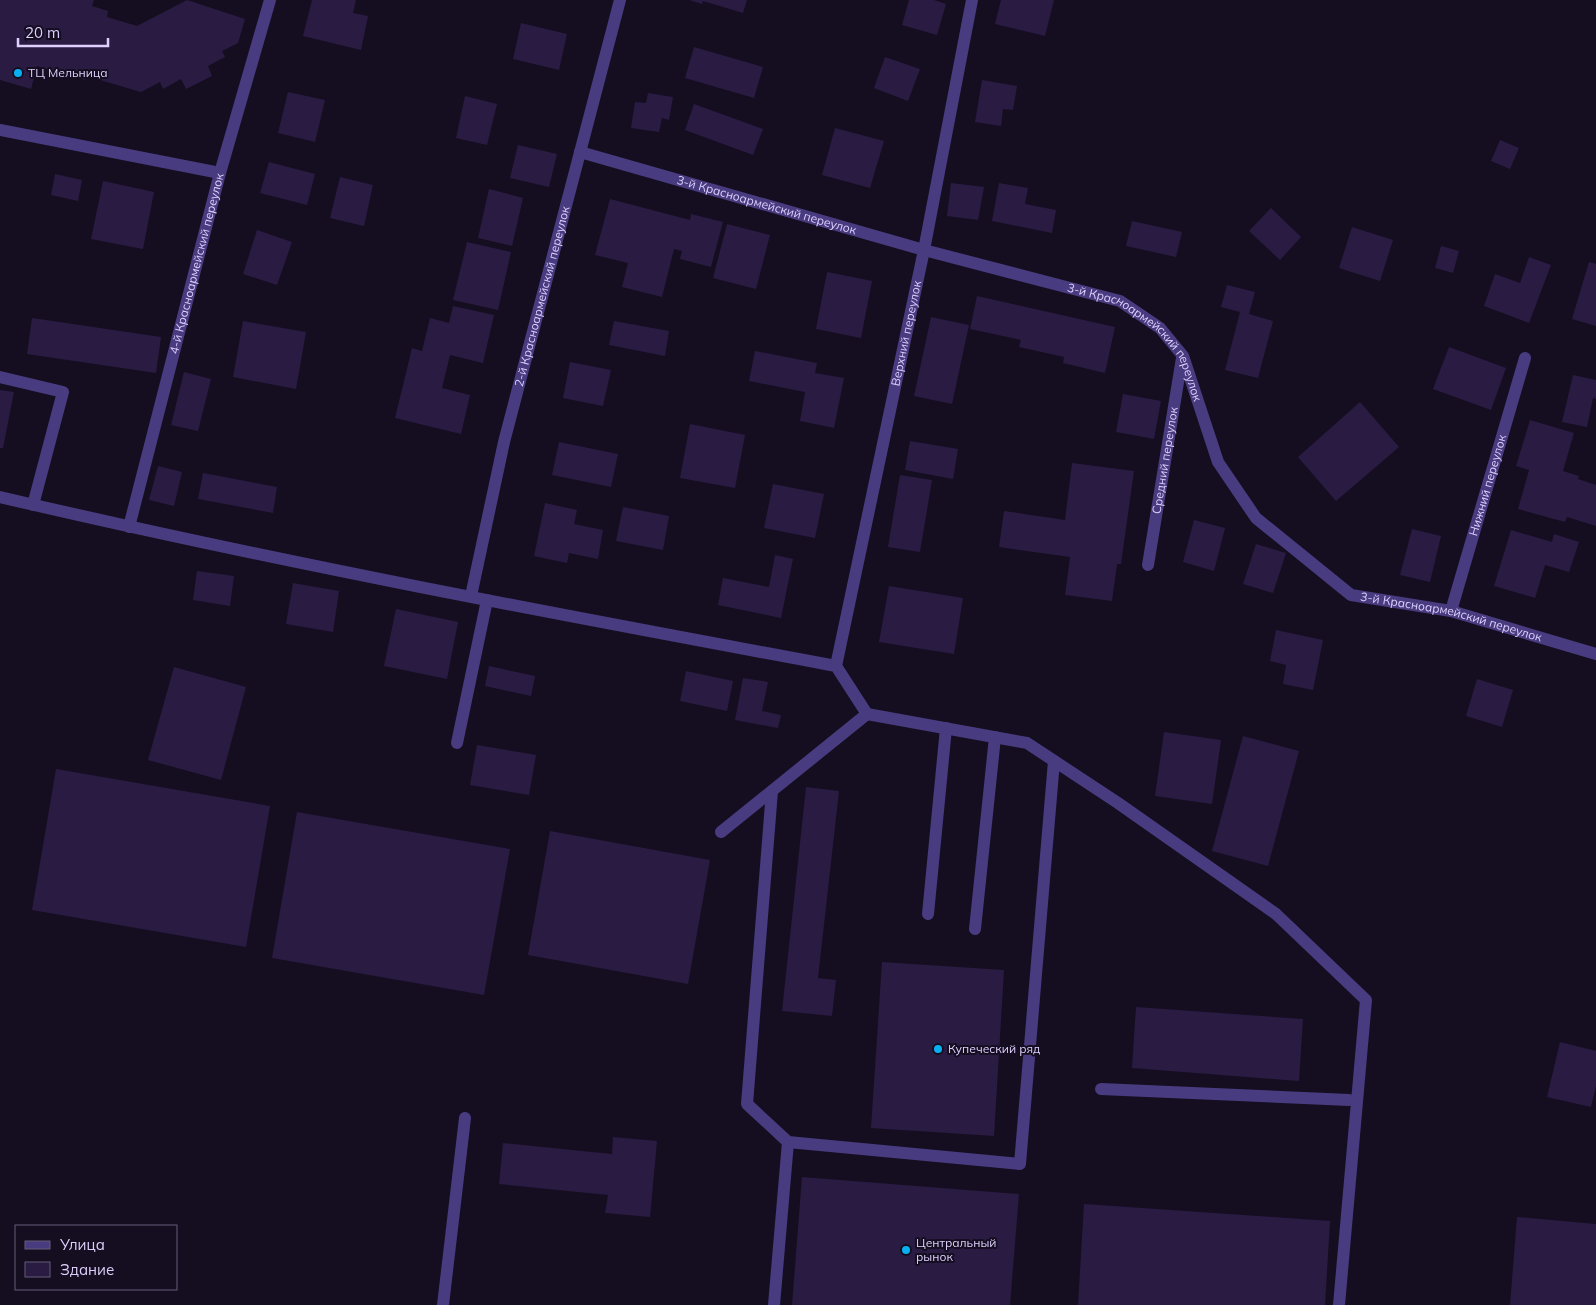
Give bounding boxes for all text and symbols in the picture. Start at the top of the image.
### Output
scale bar [18,15,108,47]
text: 20 m [25,23,60,42]
place label: ТЦ Мельница [28,65,108,80]
marker: ТЦ Мельница [12,67,24,79]
street label: 4-й Красноармейский переулок [166,171,227,355]
street label: 3-й Красноармейский переулок [675,172,859,238]
street label: 2-й Красноармейский переулок [511,204,573,388]
street label: Верхний переулок [887,279,924,387]
street label: 3-й Красноармейский переулок [1066,280,1206,404]
street label: Средний переулок [1148,405,1181,515]
street label: Нижний переулок [1465,432,1509,538]
street label: 3-й Красноармейский переулок [1359,589,1544,645]
place label: Купеческий ряд [948,1041,1040,1056]
marker: Купеческий ряд [932,1043,944,1055]
legend [15,1225,178,1290]
text: Улица [59,1235,105,1254]
place label: Центральный рынок [916,1235,996,1264]
marker: Центральный рынок [900,1244,912,1256]
text: Здание [60,1260,114,1279]

